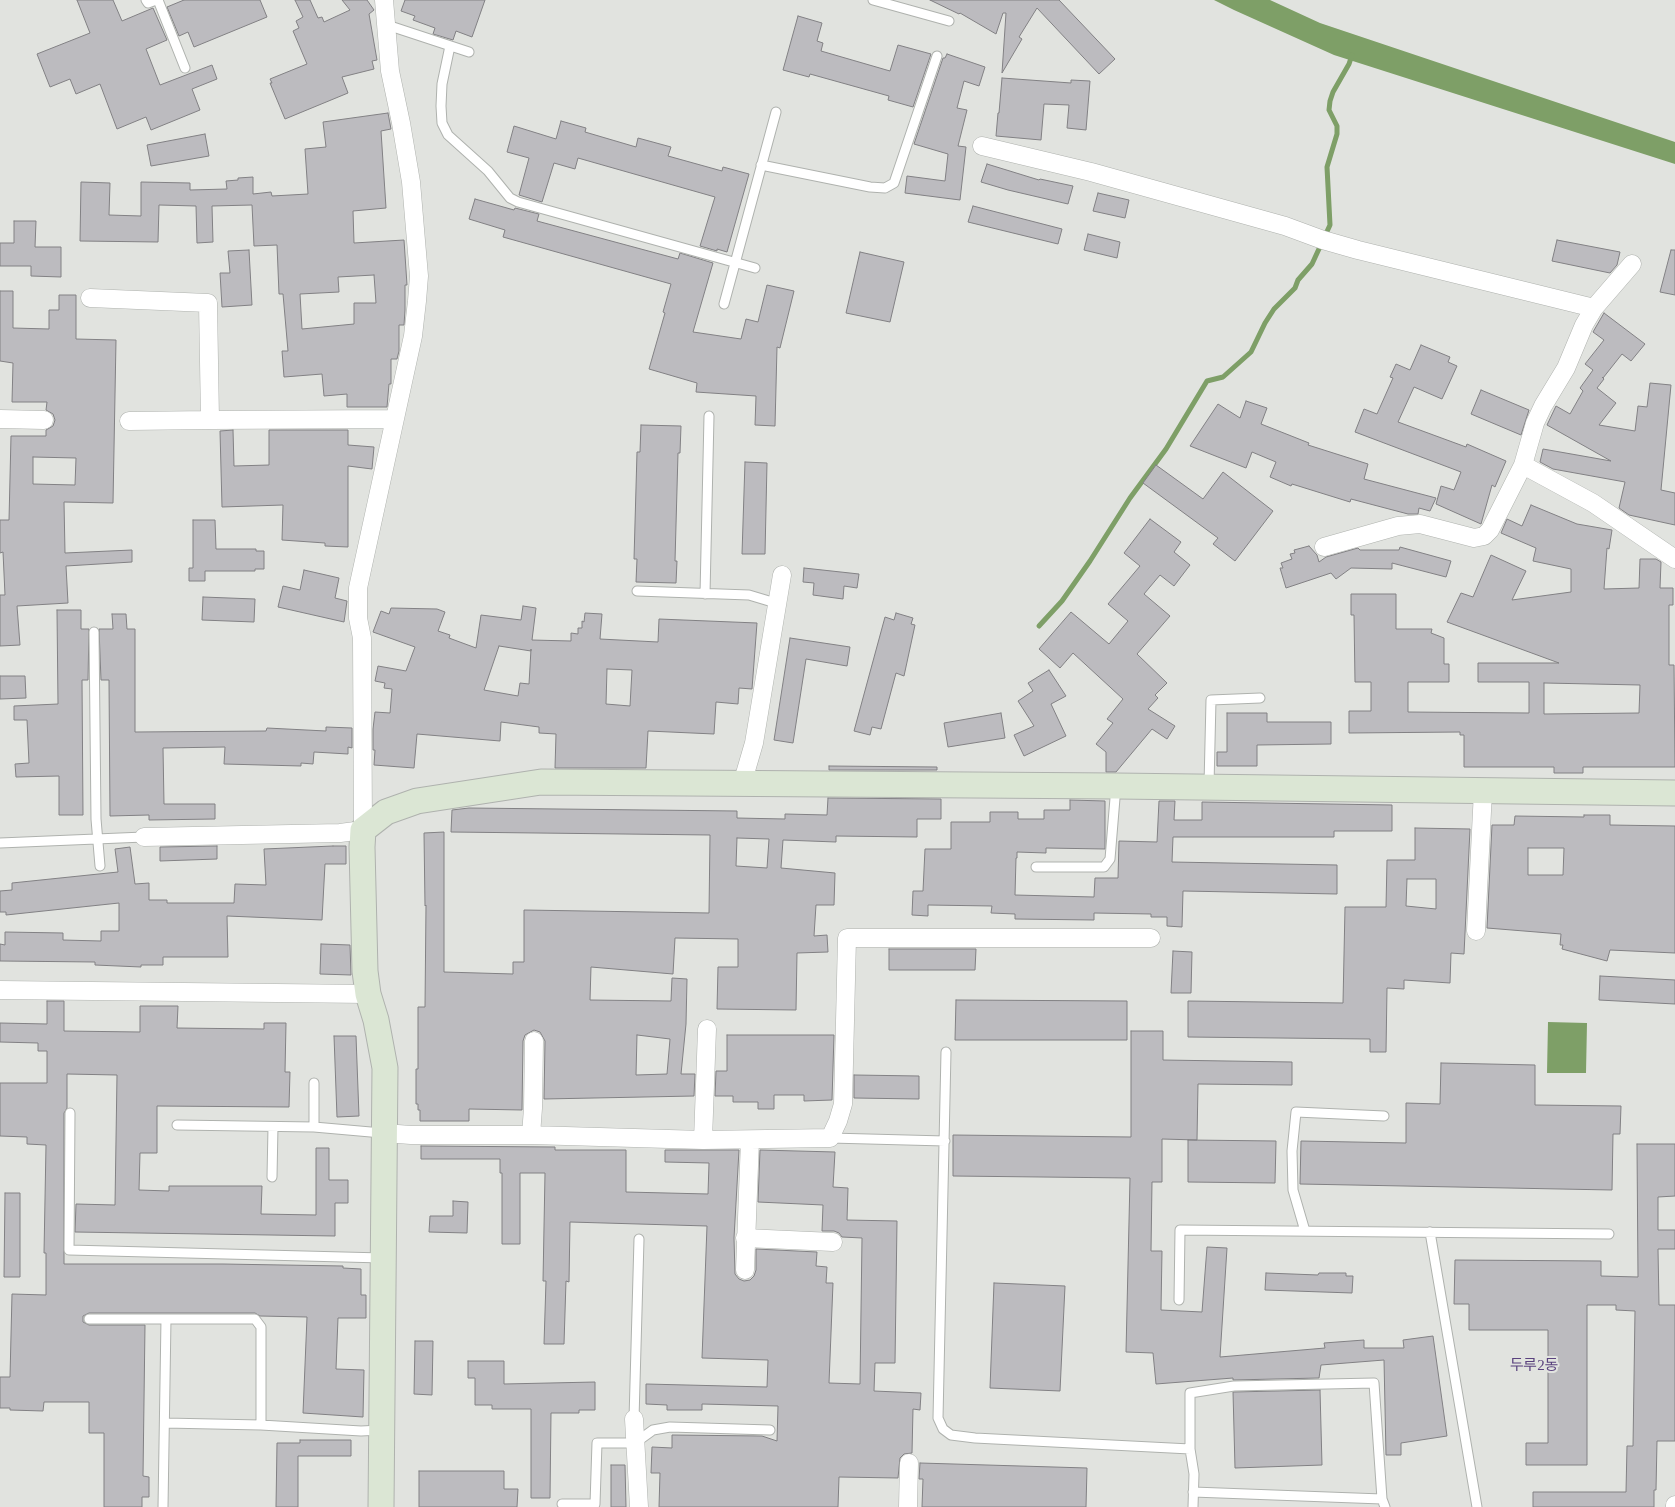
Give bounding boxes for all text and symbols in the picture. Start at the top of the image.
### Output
district label: 두루2동 [1510,1357,1558,1375]

